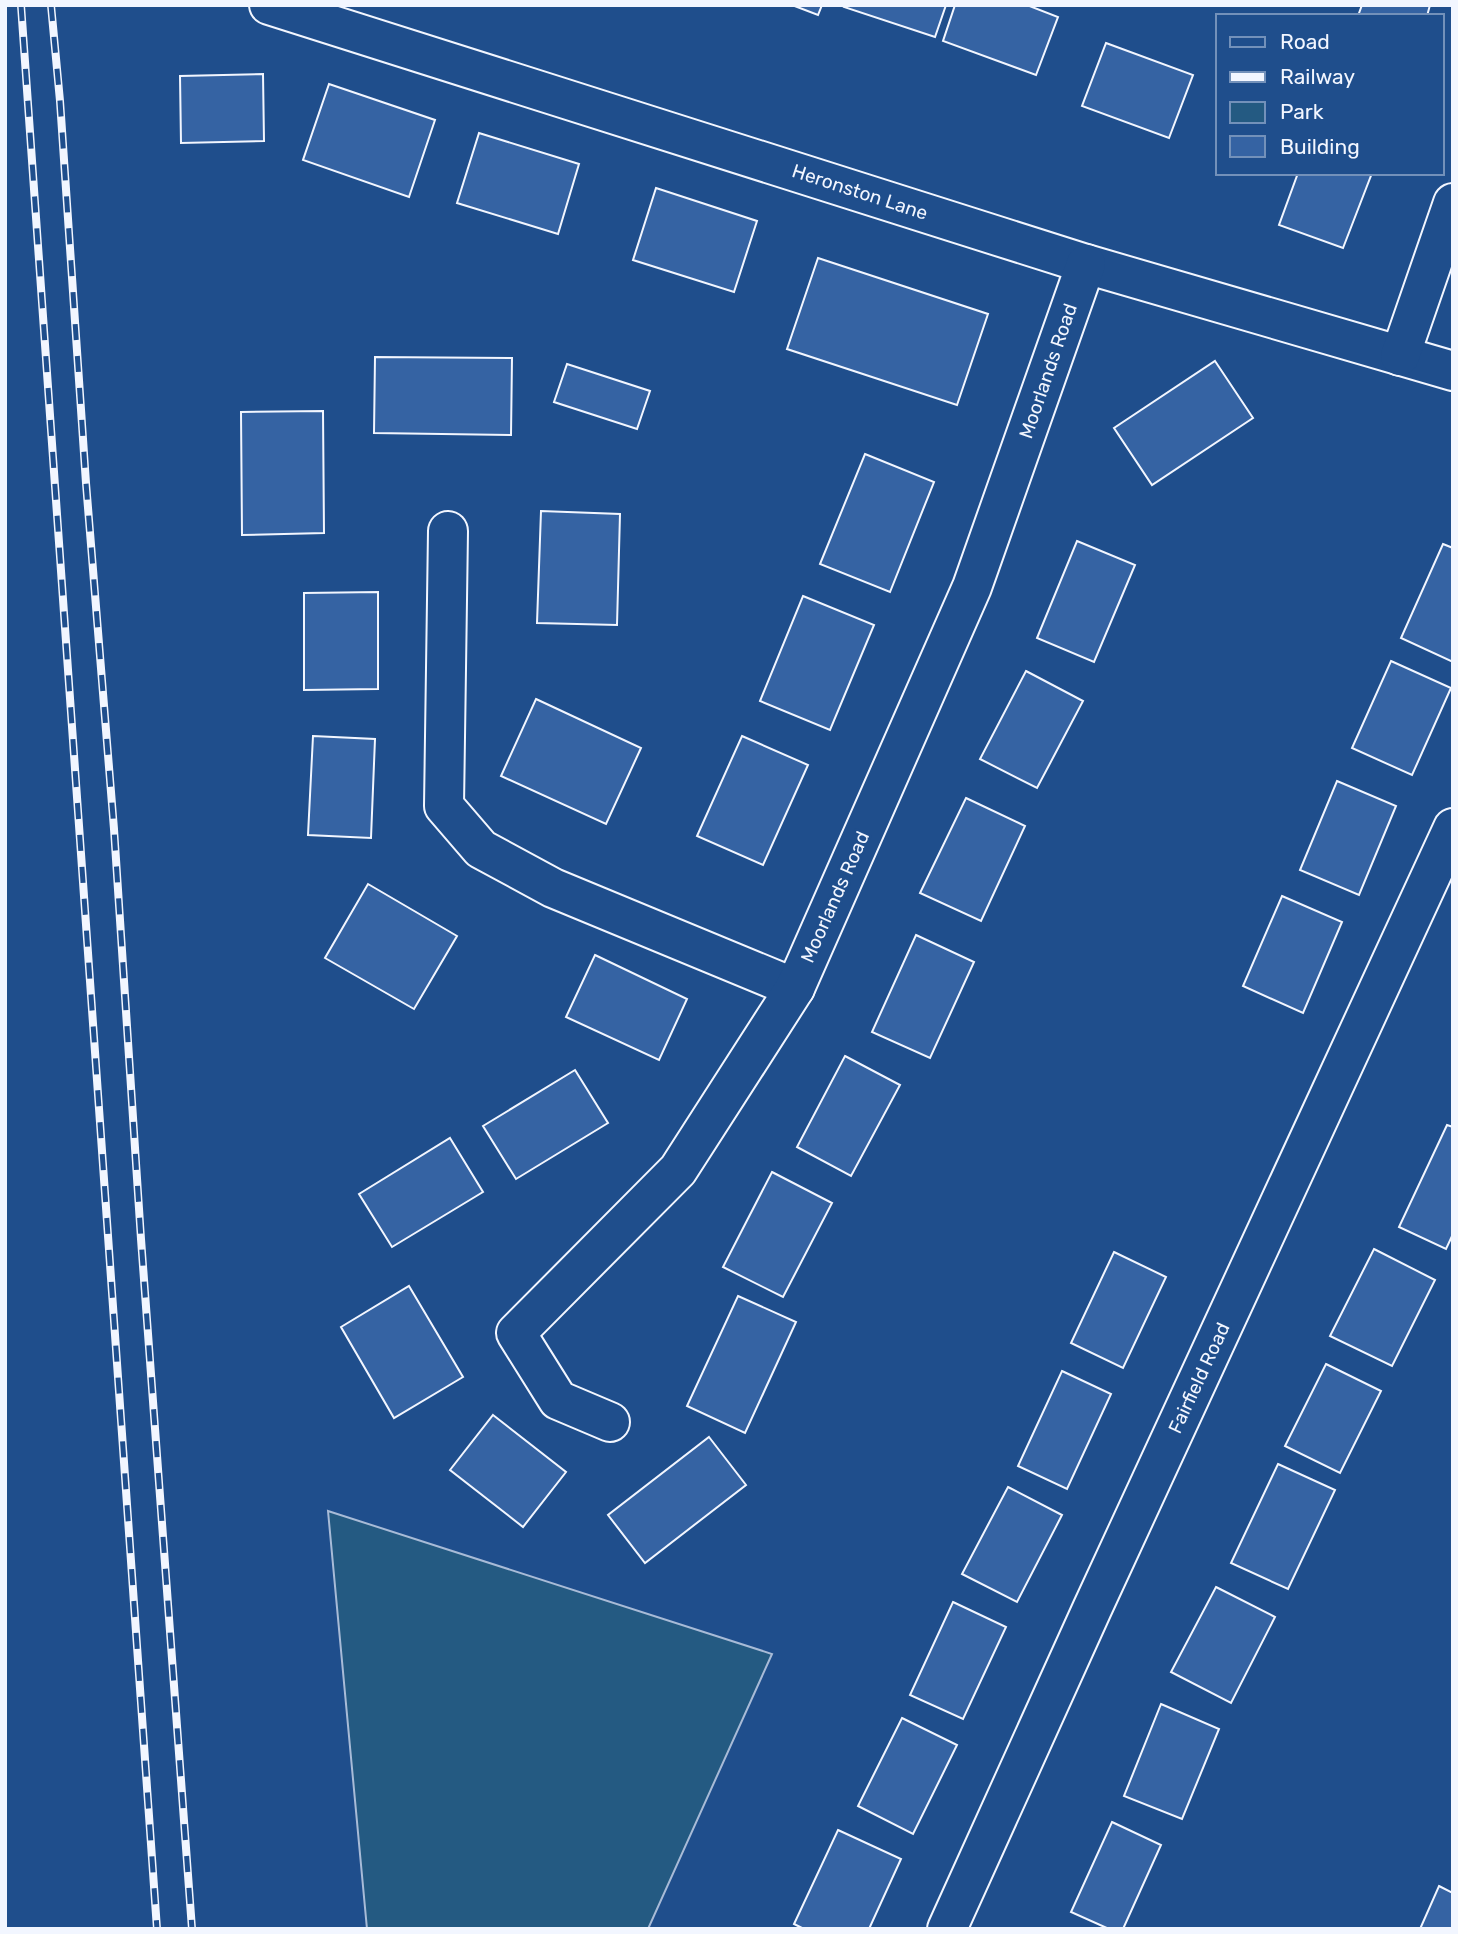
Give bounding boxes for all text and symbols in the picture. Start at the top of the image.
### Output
legend [1216,14,1444,175]
text: Road [1280,29,1330,54]
text: Railway [1280,64,1355,89]
text: Park [1280,99,1324,124]
text: Building [1280,134,1360,159]
street label: Heronston Lane [789,159,931,225]
street label: Moorlands Road [1014,300,1082,442]
street label: Moorlands Road [796,828,874,966]
street label: Fairfield Road [1163,1319,1235,1437]

